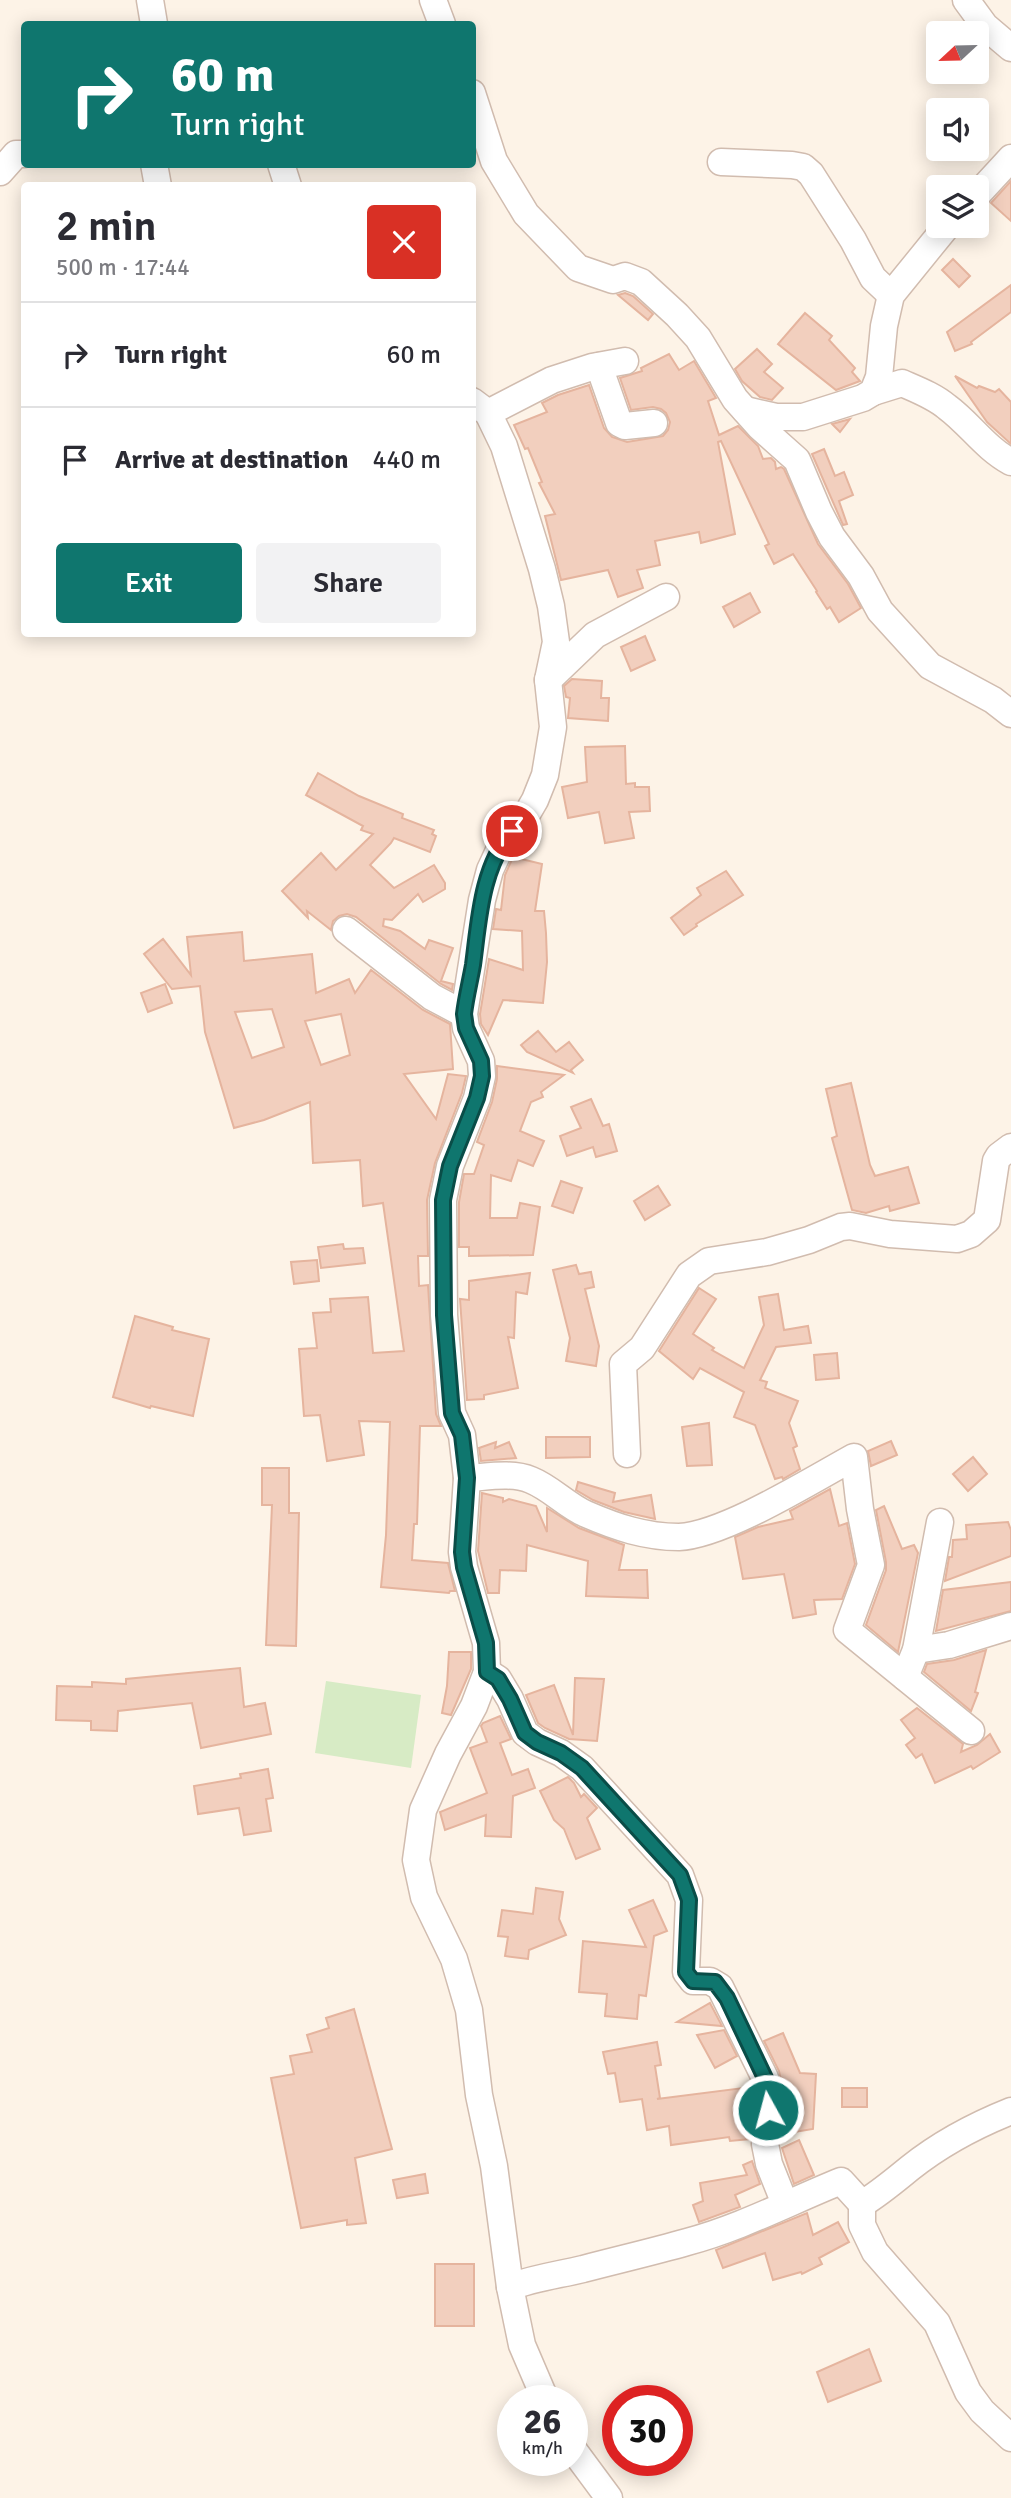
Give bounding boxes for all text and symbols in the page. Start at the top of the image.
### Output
north arrow [926,21,989,84]
map controls [926,21,989,238]
text: 60 m [171,45,274,105]
icon: right [56,49,147,140]
button: sound [926,98,989,161]
text: Turn right [171,105,304,144]
button: layers [926,175,989,238]
text: 2 min [56,201,157,252]
button: close [367,205,441,279]
text: 500 m · 17:44 [56,253,190,282]
icon: right [56,336,94,374]
text: Turn right [115,339,227,371]
text: 60 m [386,339,441,371]
icon: arrive [56,441,94,479]
text: Arrive at destination [115,444,348,476]
text: 440 m [372,444,441,476]
button: Exit [56,543,242,623]
button: Share [256,543,441,623]
pin [482,801,542,861]
icon: arrive [493,812,531,850]
position arrow [731,2073,805,2147]
speed limit sign: 30 [602,2385,693,2476]
text: 26 [524,2400,561,2443]
text: km/h [522,2437,563,2459]

